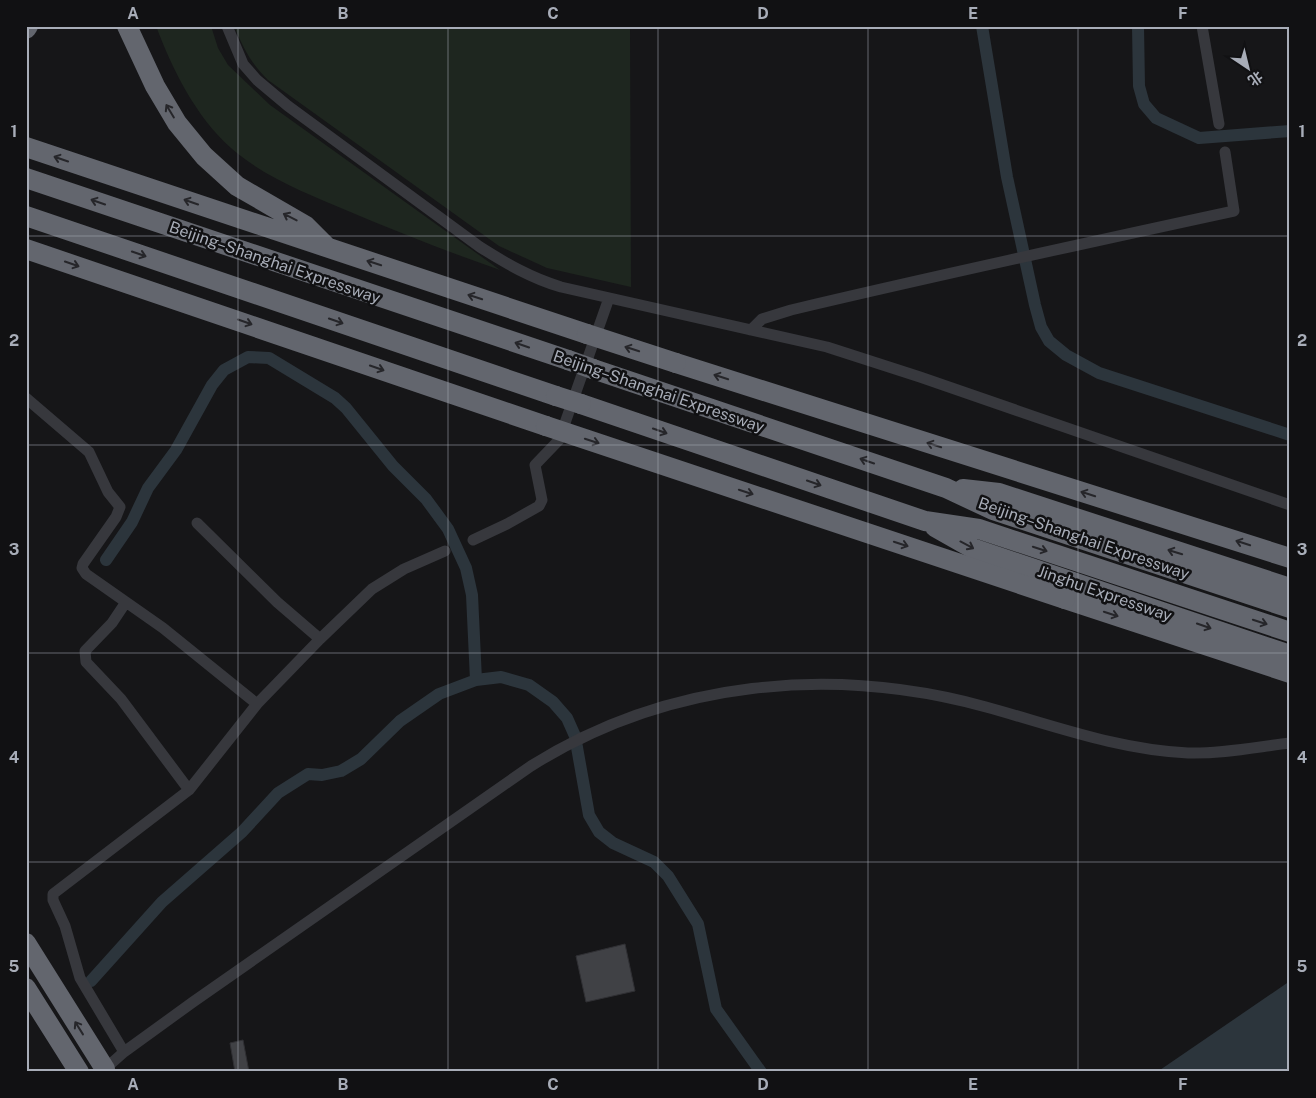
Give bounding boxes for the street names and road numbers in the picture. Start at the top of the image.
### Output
street label: Beijing–Shanghai Expressway [167,217,383,308]
street label: Beijing–Shanghai Expressway [551,346,767,437]
street label: Beijing–Shanghai Expressway [976,493,1192,584]
street label: Jinghu Expressway [1035,562,1175,626]

